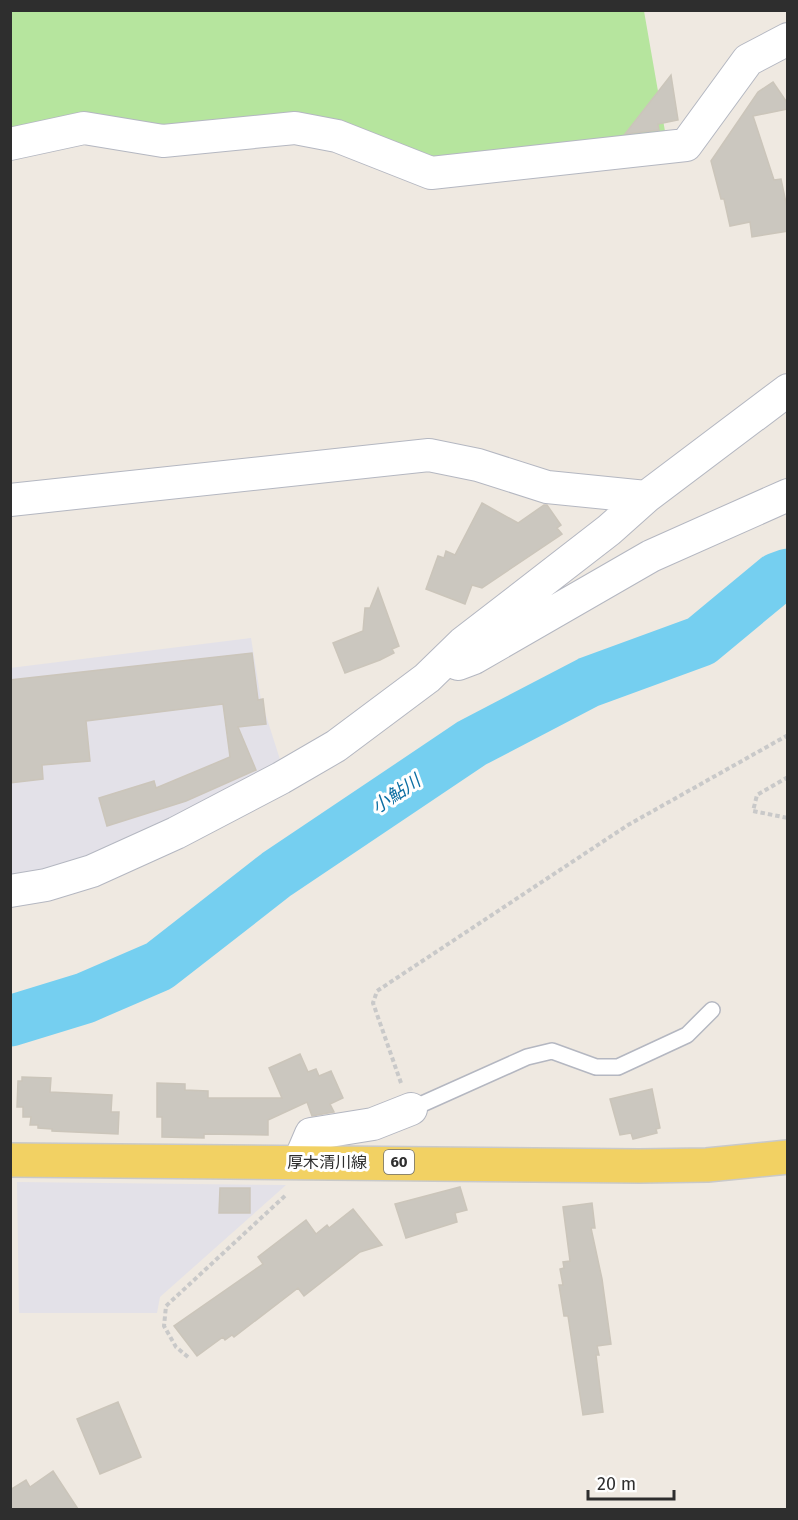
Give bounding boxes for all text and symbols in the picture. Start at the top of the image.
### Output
water label: 小鮎川 [367,769,426,818]
road number: 60 [384,1150,414,1174]
street label: 厚木清川線 [287,1153,367,1172]
scale bar [588,1463,674,1501]
text: 20 m [597,1473,636,1495]

